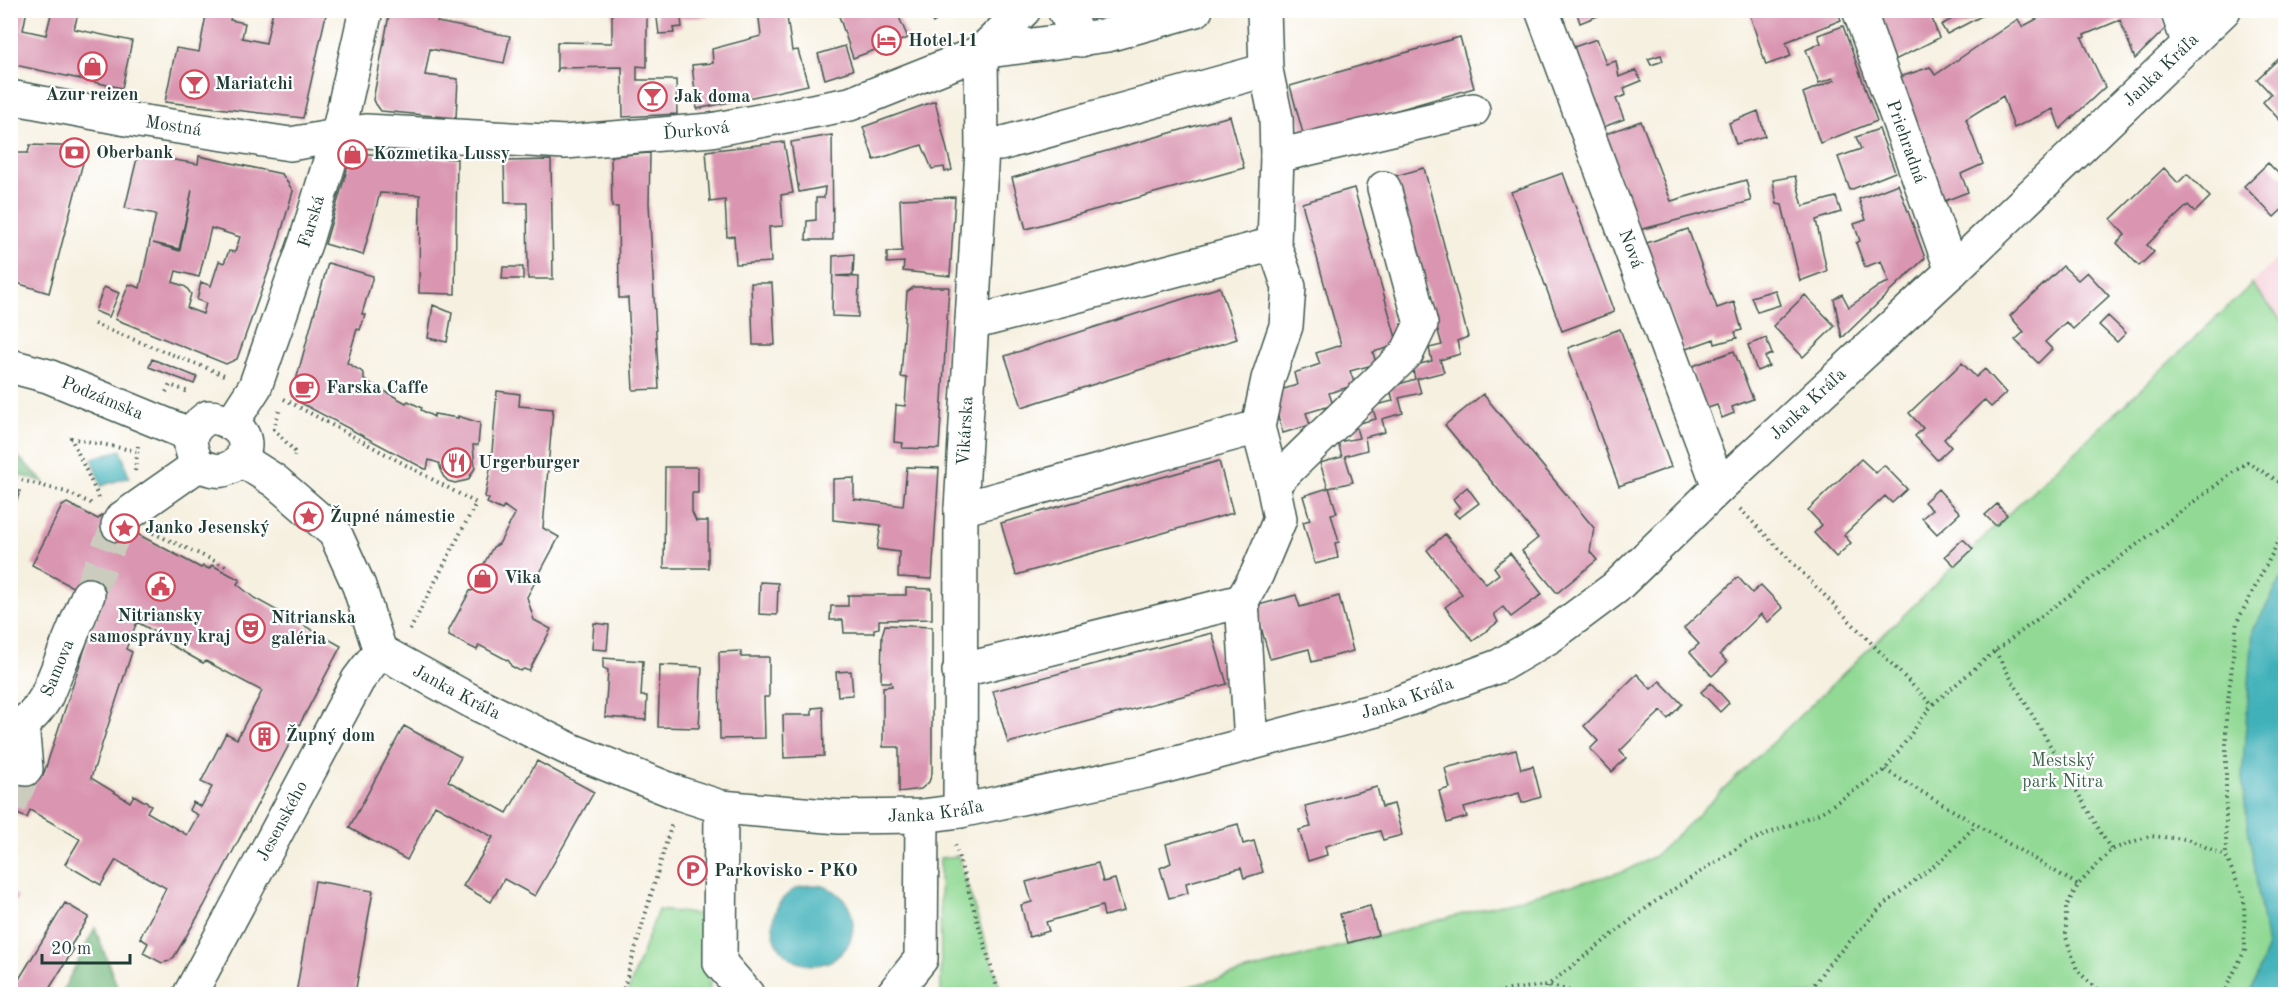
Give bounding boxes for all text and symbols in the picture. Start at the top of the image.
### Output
hotel icon: Hotel 11 [871,25,903,57]
street label: Janka Kráľa [2120,30,2202,110]
place label: Hotel 11 [908,32,978,50]
shop icon: Azur reizen [76,50,108,82]
bar icon: Mariatchi [178,68,210,100]
place label: Mariatchi [215,75,293,93]
bar icon: Jak doma [637,81,669,113]
place label: Azur reizen [45,86,139,104]
place label: Jak doma [674,88,750,106]
street label: Priehradná [1883,98,1929,186]
street label: Mostná [144,113,203,139]
street label: Ďurková [662,118,731,143]
bank icon: Oberbank [59,137,91,169]
shop icon: Kozmetika Lussy [336,138,368,170]
place label: Oberbank [96,144,173,162]
place label: Kozmetika Lussy [373,145,510,163]
street label: Farská [295,193,328,250]
street label: Nová [1615,227,1646,271]
street label: Janka Kráľa [1767,365,1850,444]
cafe icon: Farska Caffe [289,372,321,404]
street label: Podzámska [59,374,146,423]
place label: Farska Caffe [326,379,429,397]
street label: Vikárska [955,396,977,466]
restaurant icon: Urgerburger [441,447,473,479]
place label: Urgerburger [478,454,580,472]
place icon: Župné námestie [293,501,325,533]
place label: Župné námestie [330,505,455,526]
place icon: Janko Jesenský [108,512,140,544]
place label: Janko Jesenský [145,519,270,537]
shop icon: Vika [467,562,499,594]
place label: Vika [504,569,541,587]
public building icon: Nitriansky samosprávny kraj [144,571,176,603]
place label: Nitriansky samosprávny kraj [90,607,230,646]
place label: Nitrianska galéria [271,609,356,648]
theatre icon: Nitrianska galéria [234,612,266,644]
street label: Samova [38,637,78,700]
street label: Janka Kráľa [410,662,503,723]
street label: Janka Kráľa [1359,674,1456,722]
building icon: Župný dom [249,720,281,752]
place label: Župný dom [286,724,375,745]
park label: Mestský park Nitra [2022,752,2104,791]
street label: Jesenského [254,778,311,864]
street label: Janka Kráľa [887,797,985,825]
parking icon: Parkovisko - PKO [677,855,709,887]
place label: Parkovisko - PKO [714,862,858,880]
scale bar [42,927,130,965]
text: 20 m [51,940,91,958]

